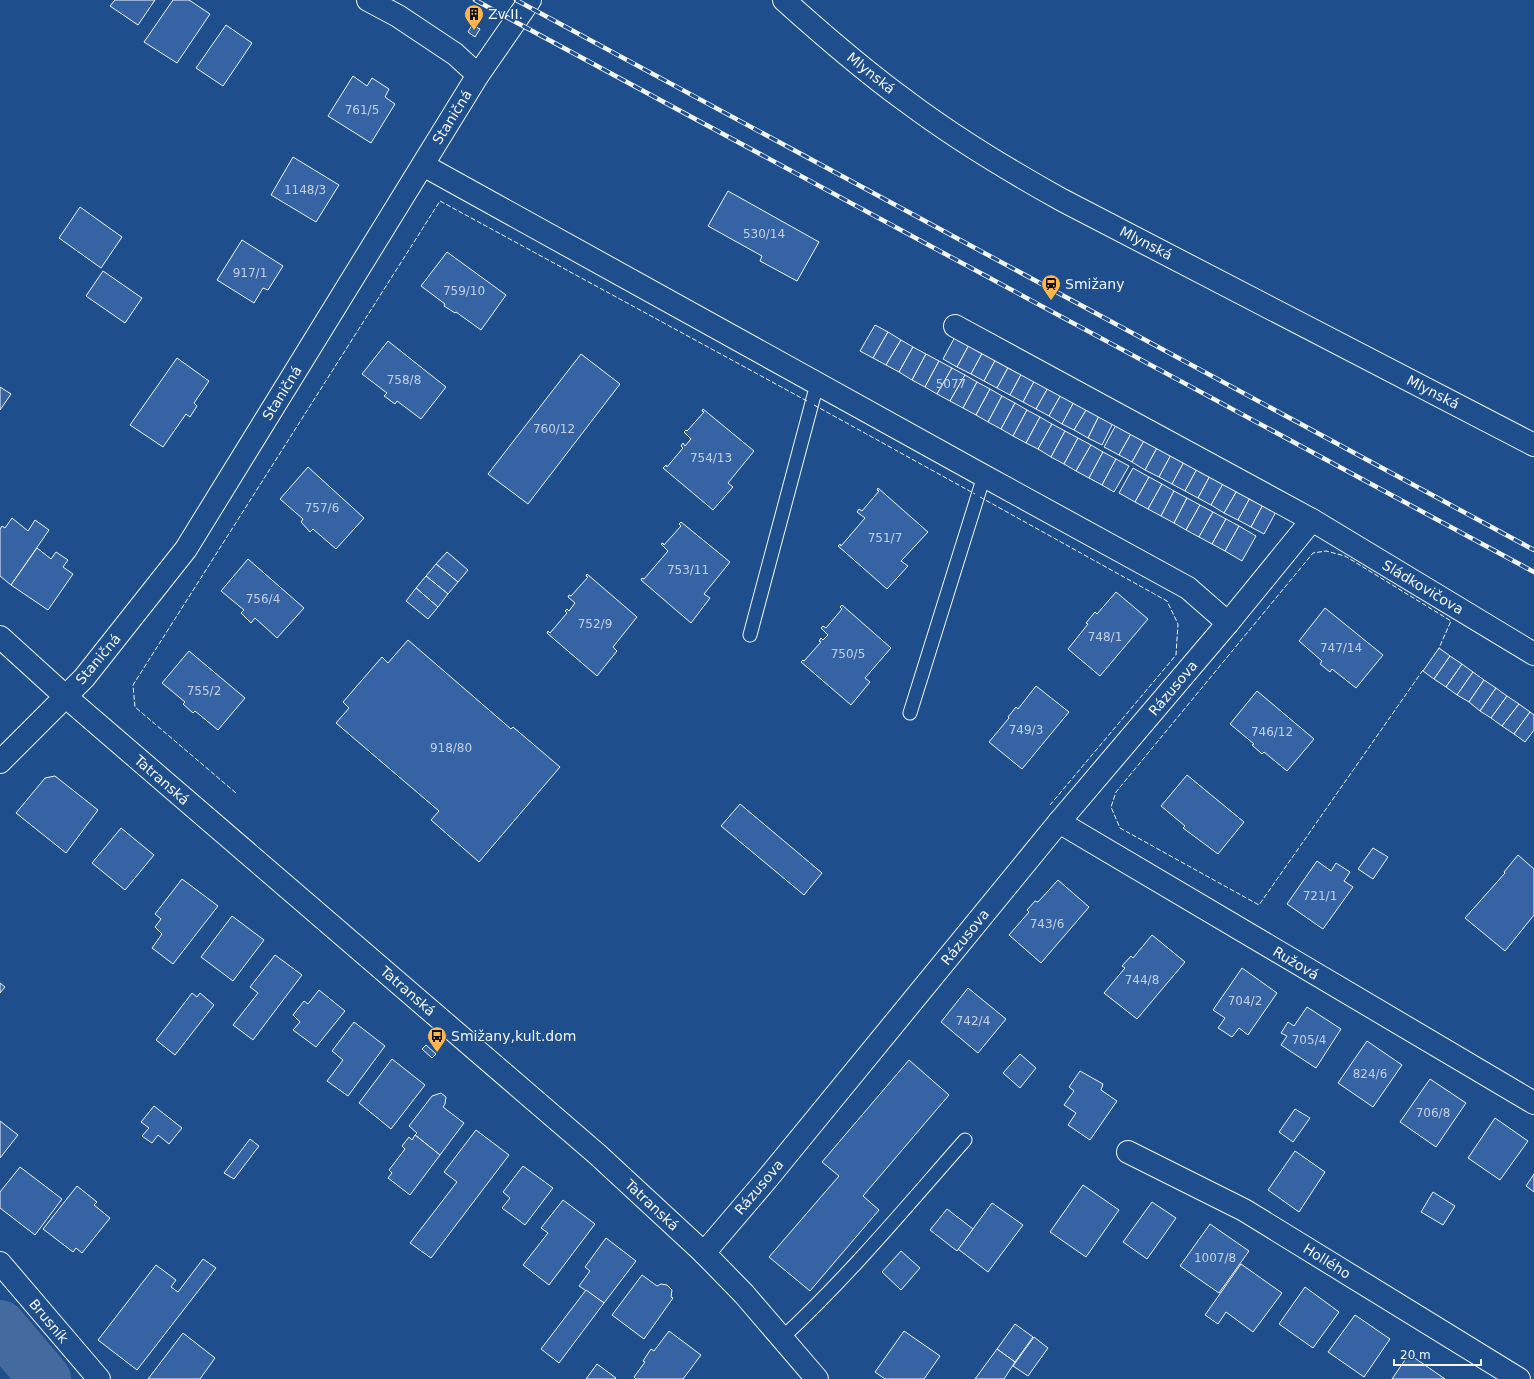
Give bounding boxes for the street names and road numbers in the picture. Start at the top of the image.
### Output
street label: Mlynská [844,49,898,97]
street label: Staničná [429,87,475,147]
street label: Mlynská [1117,223,1175,263]
street label: Staničná [259,363,305,423]
street label: Mlynská [1404,372,1462,412]
street label: Sládkovičova [1380,557,1466,617]
street label: Staničná [72,631,124,687]
street label: Rázusova [1145,657,1201,719]
street label: Tatranská [131,751,193,808]
street label: Rázusova [938,906,992,968]
street label: Ružová [1270,943,1322,983]
street label: Tatranská [377,962,439,1019]
street label: Rázusova [731,1156,787,1218]
street label: Tatranská [621,1176,682,1234]
street label: Hollého [1300,1240,1354,1282]
street label: Brusník [26,1296,73,1347]

